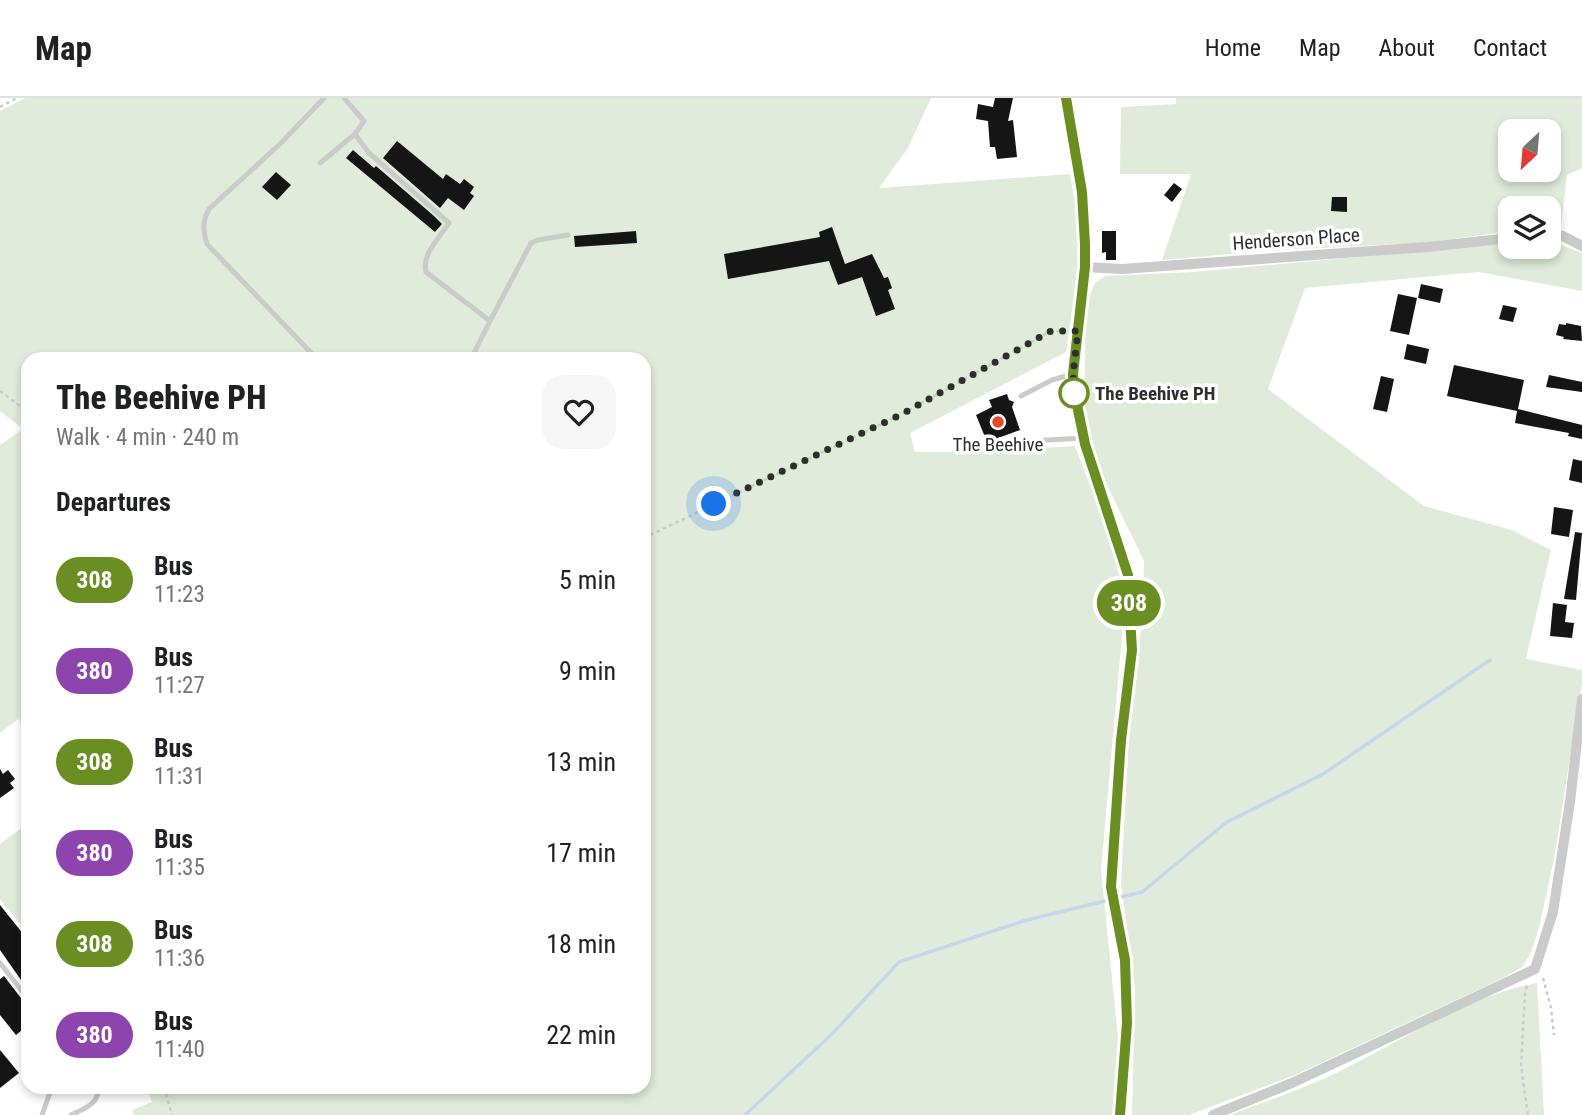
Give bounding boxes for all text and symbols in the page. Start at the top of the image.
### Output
text: Map [35,29,92,68]
text: Home [1205,34,1261,62]
text: Map [1299,34,1341,62]
text: About [1379,34,1435,62]
text: Contact [1473,34,1547,62]
north arrow [1498,119,1561,182]
map controls [1498,119,1561,259]
button: layers [1498,196,1561,259]
street label: Henderson Place [1232,223,1360,255]
button: heart [542,375,616,449]
text: The Beehive PH [56,378,266,417]
marker: The Beehive PH [1059,378,1089,408]
place label: The Beehive PH [1095,382,1215,405]
marker: The Beehive [990,414,1006,430]
text: Walk · 4 min · 240 m [56,424,239,451]
place label: The Beehive [953,433,1044,456]
your location [696,486,731,521]
text: Departures [56,487,171,517]
text: Bus [154,551,193,581]
text: 5 min [559,565,616,595]
text: 308 [76,566,113,594]
line badge: 308 [1089,580,1169,626]
text: 11:23 [154,581,205,608]
text: 308 [1111,589,1147,617]
text: Bus [154,642,193,672]
text: 9 min [559,656,616,686]
text: 380 [76,657,113,685]
text: 11:27 [154,672,205,699]
text: Bus [154,733,193,763]
text: 13 min [546,747,616,777]
text: 308 [76,748,113,776]
text: 11:31 [154,763,205,790]
text: Bus [154,824,193,854]
text: 17 min [546,838,616,868]
text: 380 [76,839,113,867]
text: 11:35 [154,854,205,881]
text: Bus [154,915,193,945]
text: 18 min [546,929,616,959]
text: 308 [76,930,113,958]
text: 11:36 [154,945,205,972]
text: Bus [154,1006,193,1036]
text: 22 min [546,1020,616,1050]
text: 380 [76,1021,113,1049]
text: 11:40 [154,1036,205,1063]

